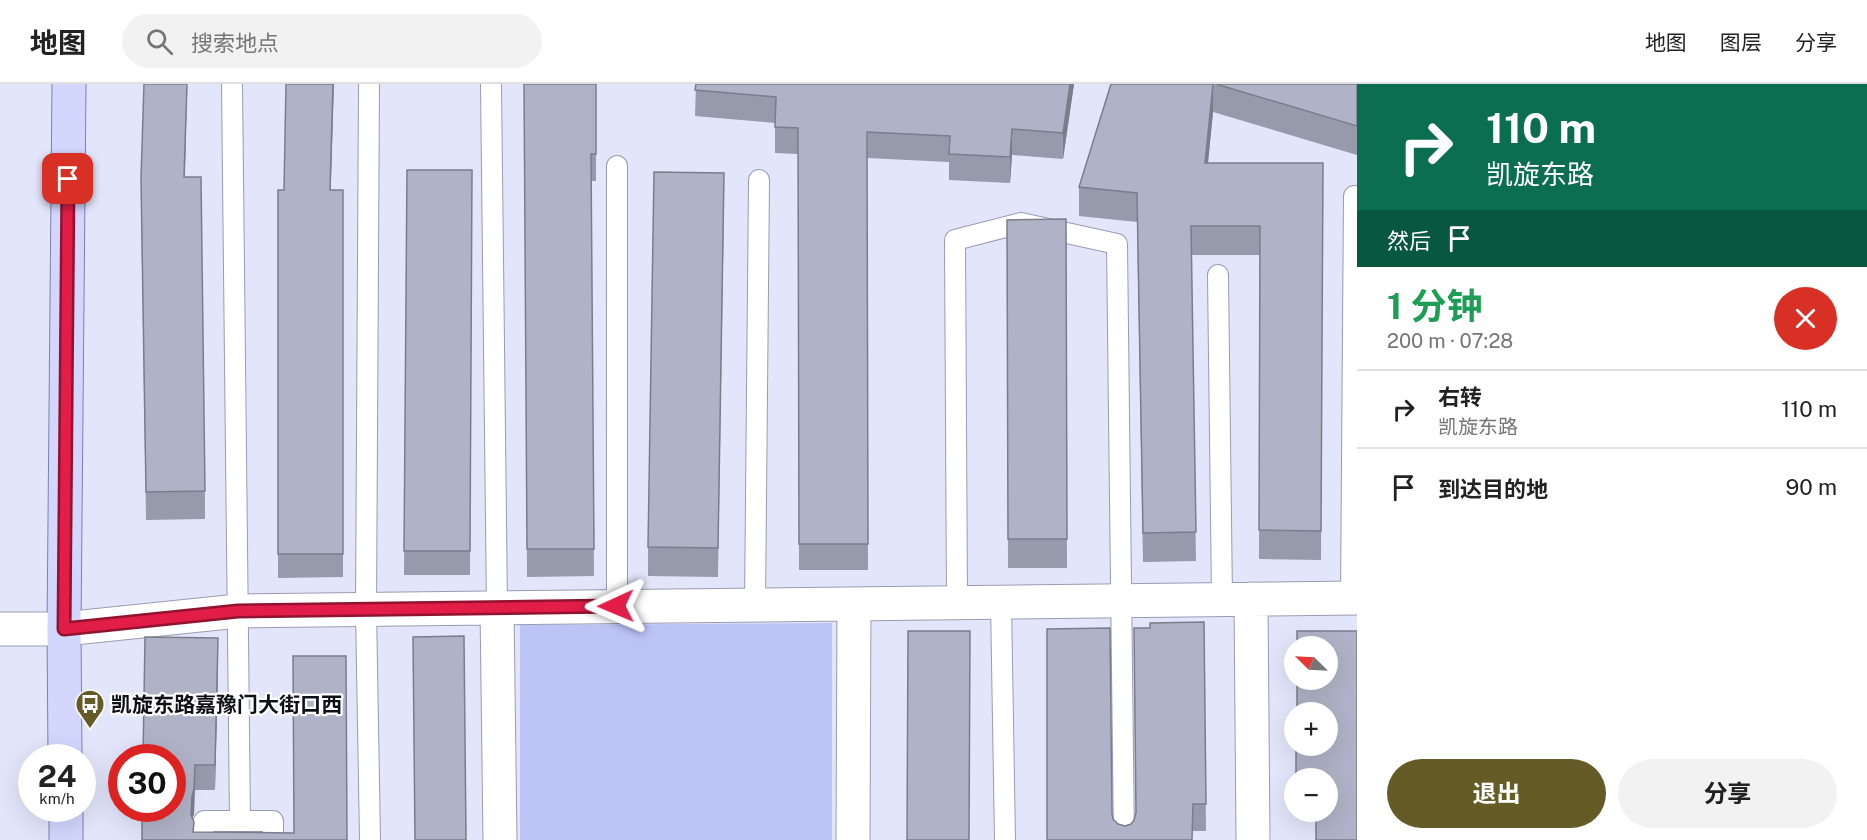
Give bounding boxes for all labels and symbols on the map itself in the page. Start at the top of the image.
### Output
pin [42,153,93,204]
position arrow [584,574,648,638]
north arrow [1284,636,1338,690]
bus stop icon: 凯旋东路嘉豫门大街口西 [74,688,106,730]
place label: 凯旋东路嘉豫门大街口西 [111,692,342,717]
speed limit sign: 30 [108,744,186,822]

